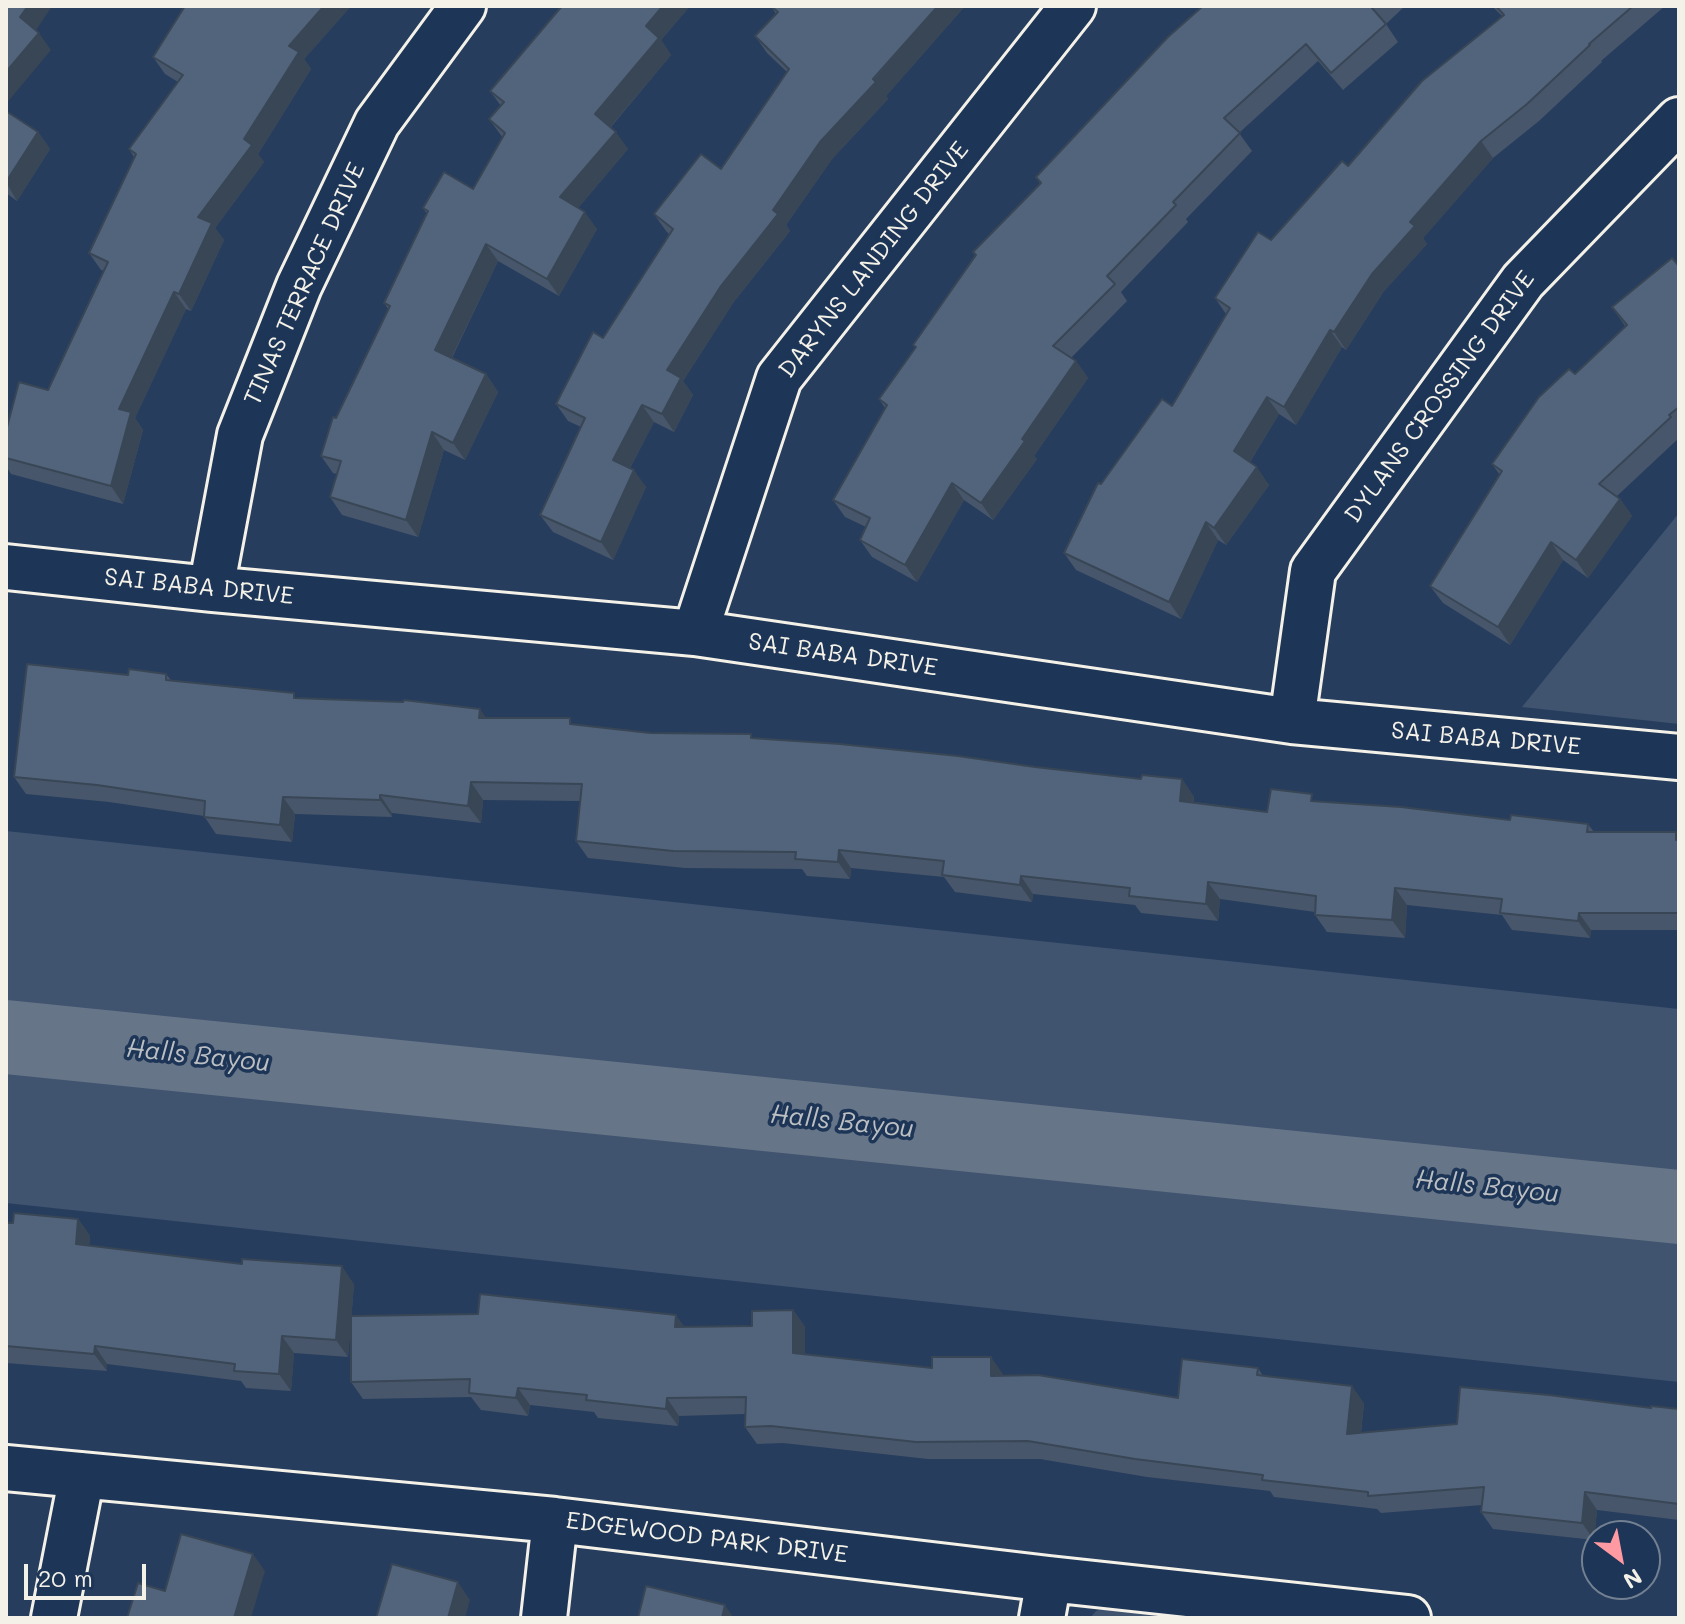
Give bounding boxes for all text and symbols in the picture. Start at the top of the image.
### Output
street label: DARYNS LANDING DRIVE [773,136,975,384]
street label: TINAS TERRACE DRIVE [238,158,372,410]
street label: DYLANS CROSSING DRIVE [1339,266,1541,528]
street label: SAI BABA DRIVE [103,563,295,611]
street label: SAI BABA DRIVE [747,627,939,683]
street label: SAI BABA DRIVE [1390,716,1582,762]
water label: Halls Bayou [125,1033,271,1079]
water label: Halls Bayou [769,1099,915,1145]
water label: Halls Bayou [1414,1164,1560,1210]
street label: EDGEWOOD PARK DRIVE [565,1506,849,1570]
north arrow [1581,1520,1661,1600]
scale bar [28,1548,150,1598]
text: 20 m [38,1562,93,1593]
text: N [1618,1562,1648,1596]

